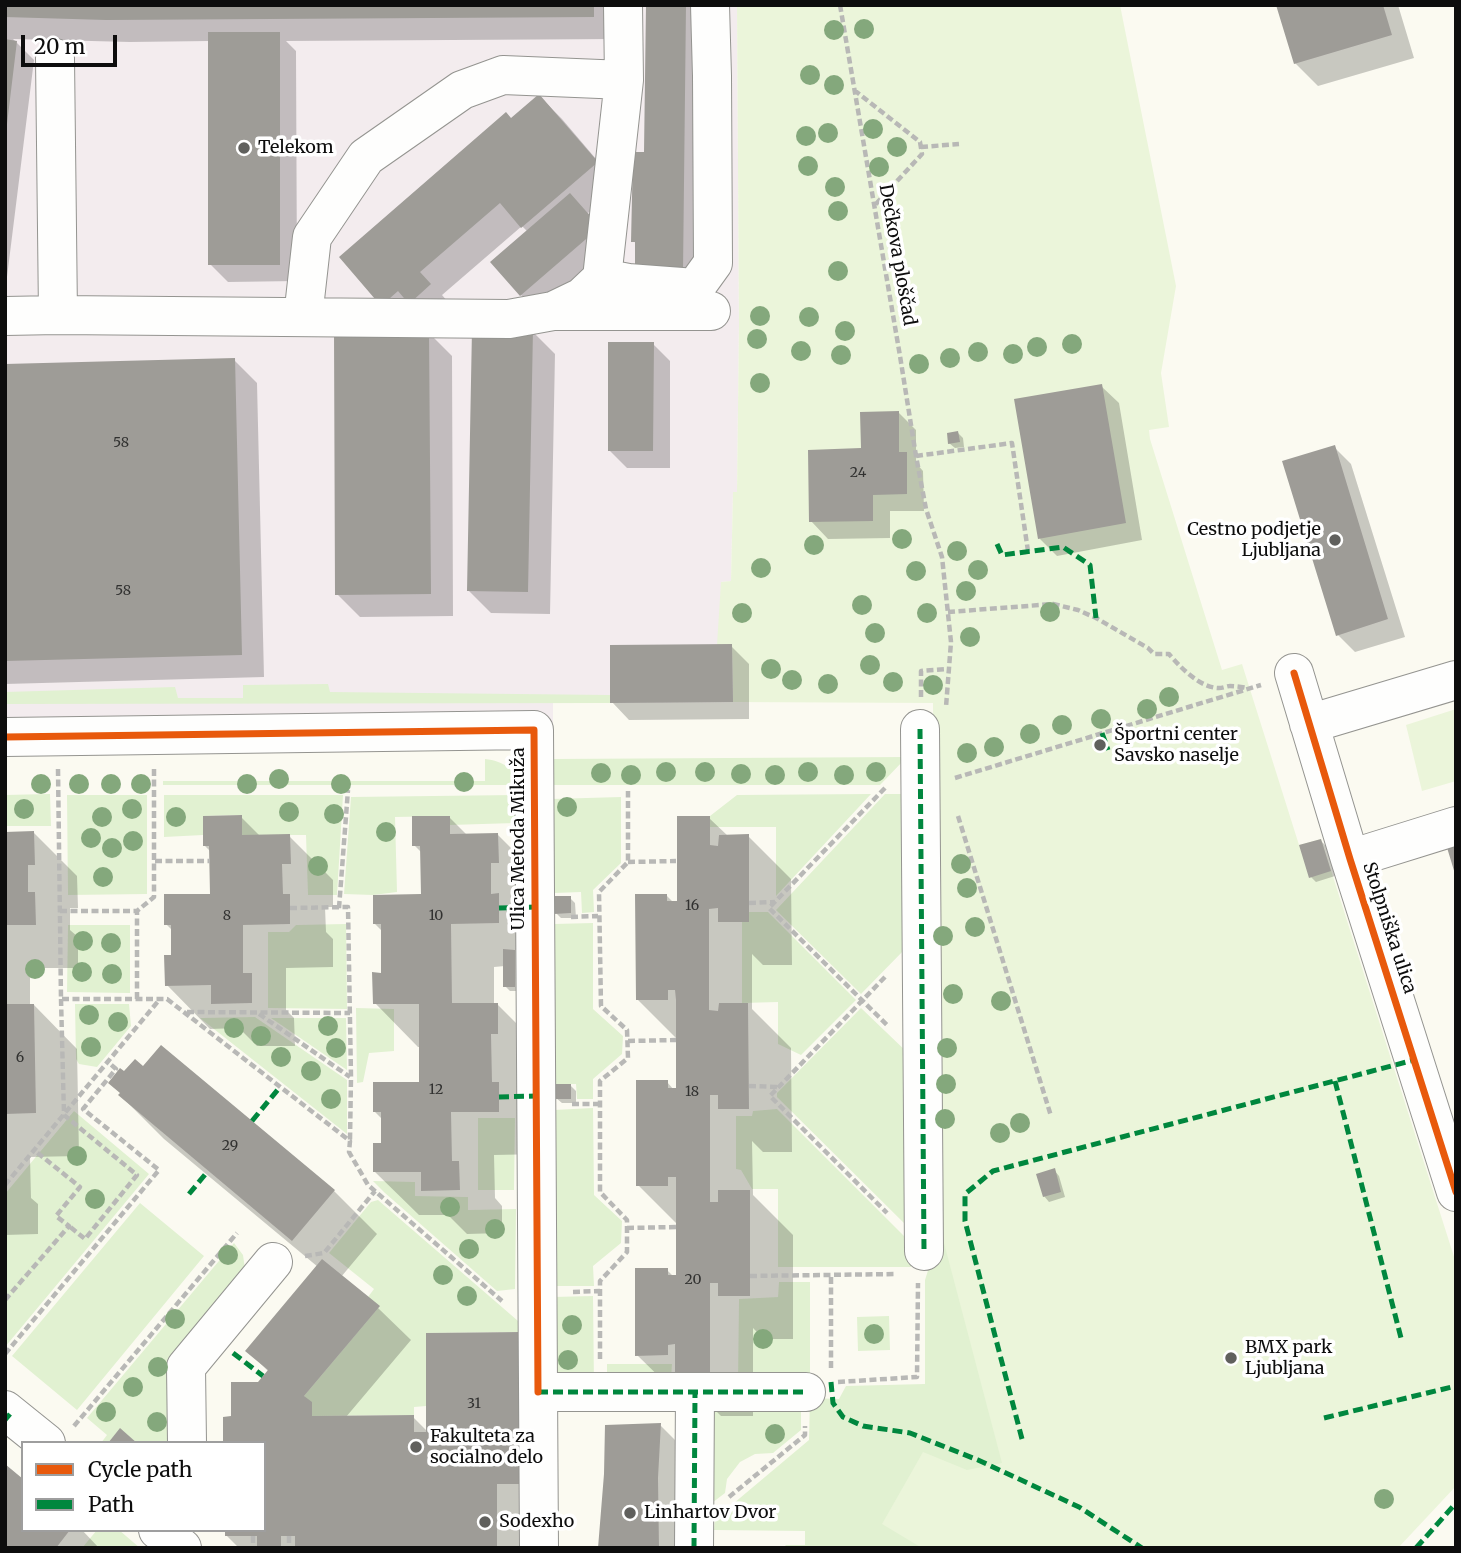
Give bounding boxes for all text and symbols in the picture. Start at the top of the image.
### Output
scale bar [24,21,121,65]
text: 20 m [34,33,85,60]
place label: Telekom [258,137,334,159]
marker: Telekom [236,140,252,156]
street label: Dečkova ploščad [874,183,920,327]
house number: 58 [113,435,129,451]
house number: 24 [850,465,866,481]
place label: Cestno podjetje Ljubljana [1187,519,1321,562]
marker: Cestno podjetje Ljubljana [1327,532,1343,548]
house number: 58 [115,583,131,599]
place label: Športni center Savsko naselje [1114,724,1239,766]
marker: Športni center Savsko naselje [1092,737,1108,753]
street label: Ulica Metoda Mikuža [508,747,530,931]
street label: Stolpniška ulica [1358,860,1420,996]
house number: 16 [685,898,699,914]
house number: 8 [223,908,231,924]
house number: 10 [429,908,443,924]
house number: 6 [16,1050,24,1066]
house number: 12 [429,1082,443,1098]
house number: 18 [685,1084,699,1100]
house number: 29 [222,1138,238,1154]
house number: 20 [684,1272,702,1288]
place label: BMX park Ljubljana [1245,1337,1332,1380]
marker: BMX park Ljubljana [1223,1350,1239,1366]
house number: 31 [467,1396,481,1412]
place label: Fakulteta za socialno delo [430,1426,543,1468]
marker: Fakulteta za socialno delo [408,1439,424,1455]
legend [21,1441,266,1532]
text: Cycle path [88,1456,192,1483]
text: Path [88,1491,134,1518]
place label: Linhartov Dvor [644,1502,776,1524]
marker: Linhartov Dvor [622,1505,638,1521]
place label: Sodexho [499,1511,574,1533]
marker: Sodexho [477,1514,493,1530]

